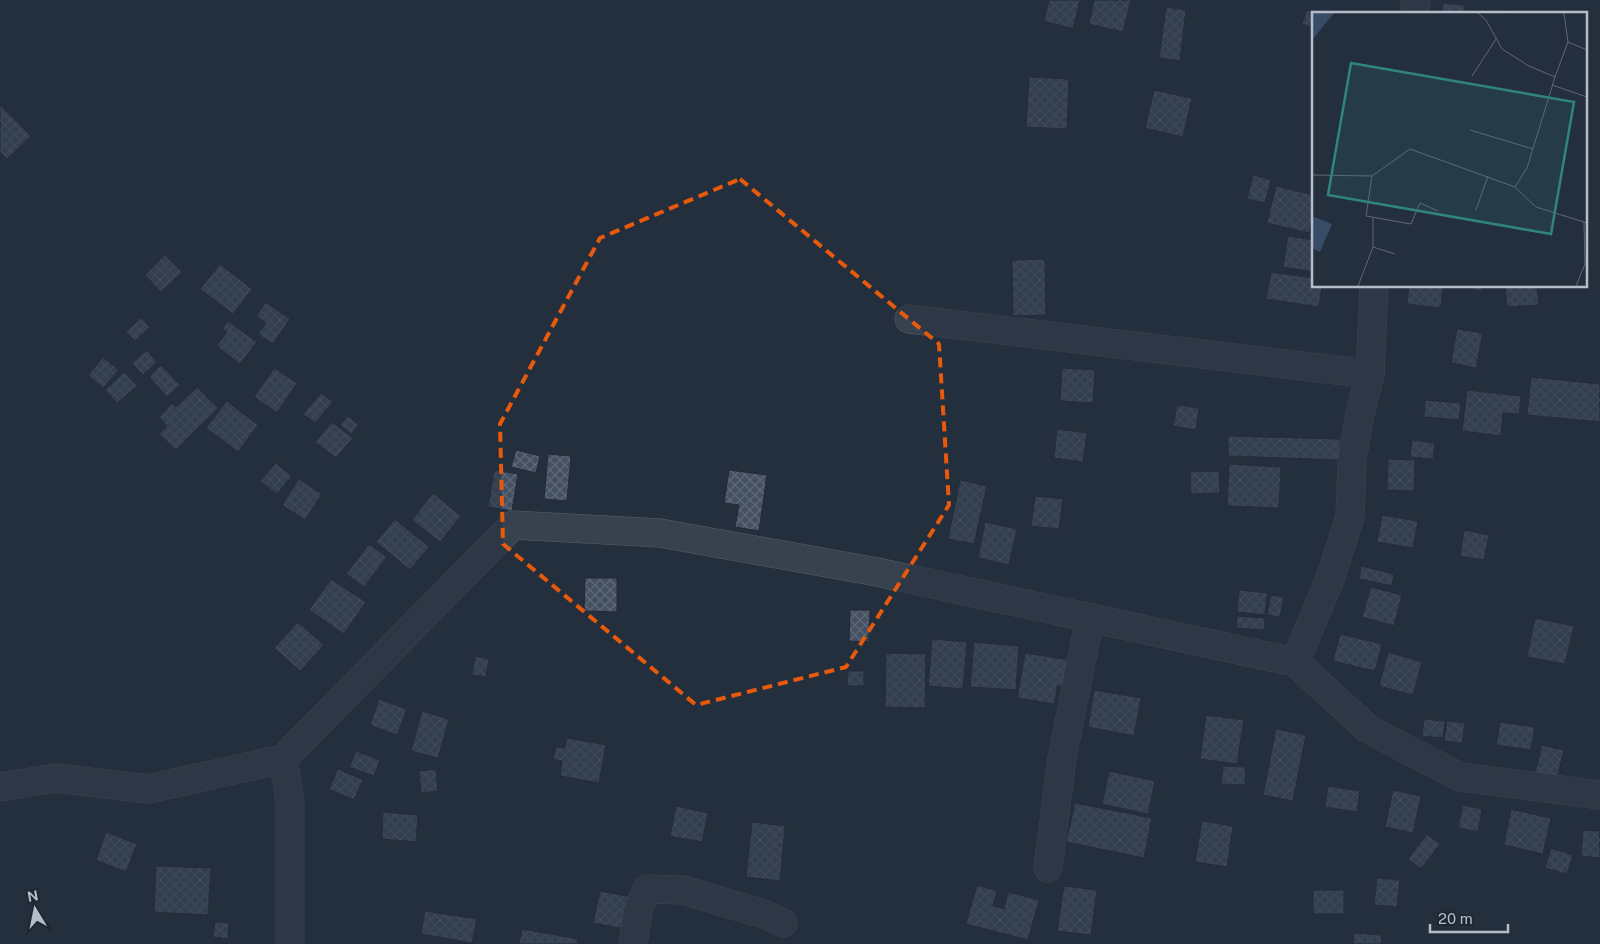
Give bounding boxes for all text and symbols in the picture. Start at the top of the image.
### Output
inset map [1312,12,1588,288]
north arrow [10,884,60,934]
text: N [26,887,40,905]
scale bar [1430,902,1508,934]
text: 20 m [1438,910,1473,927]

